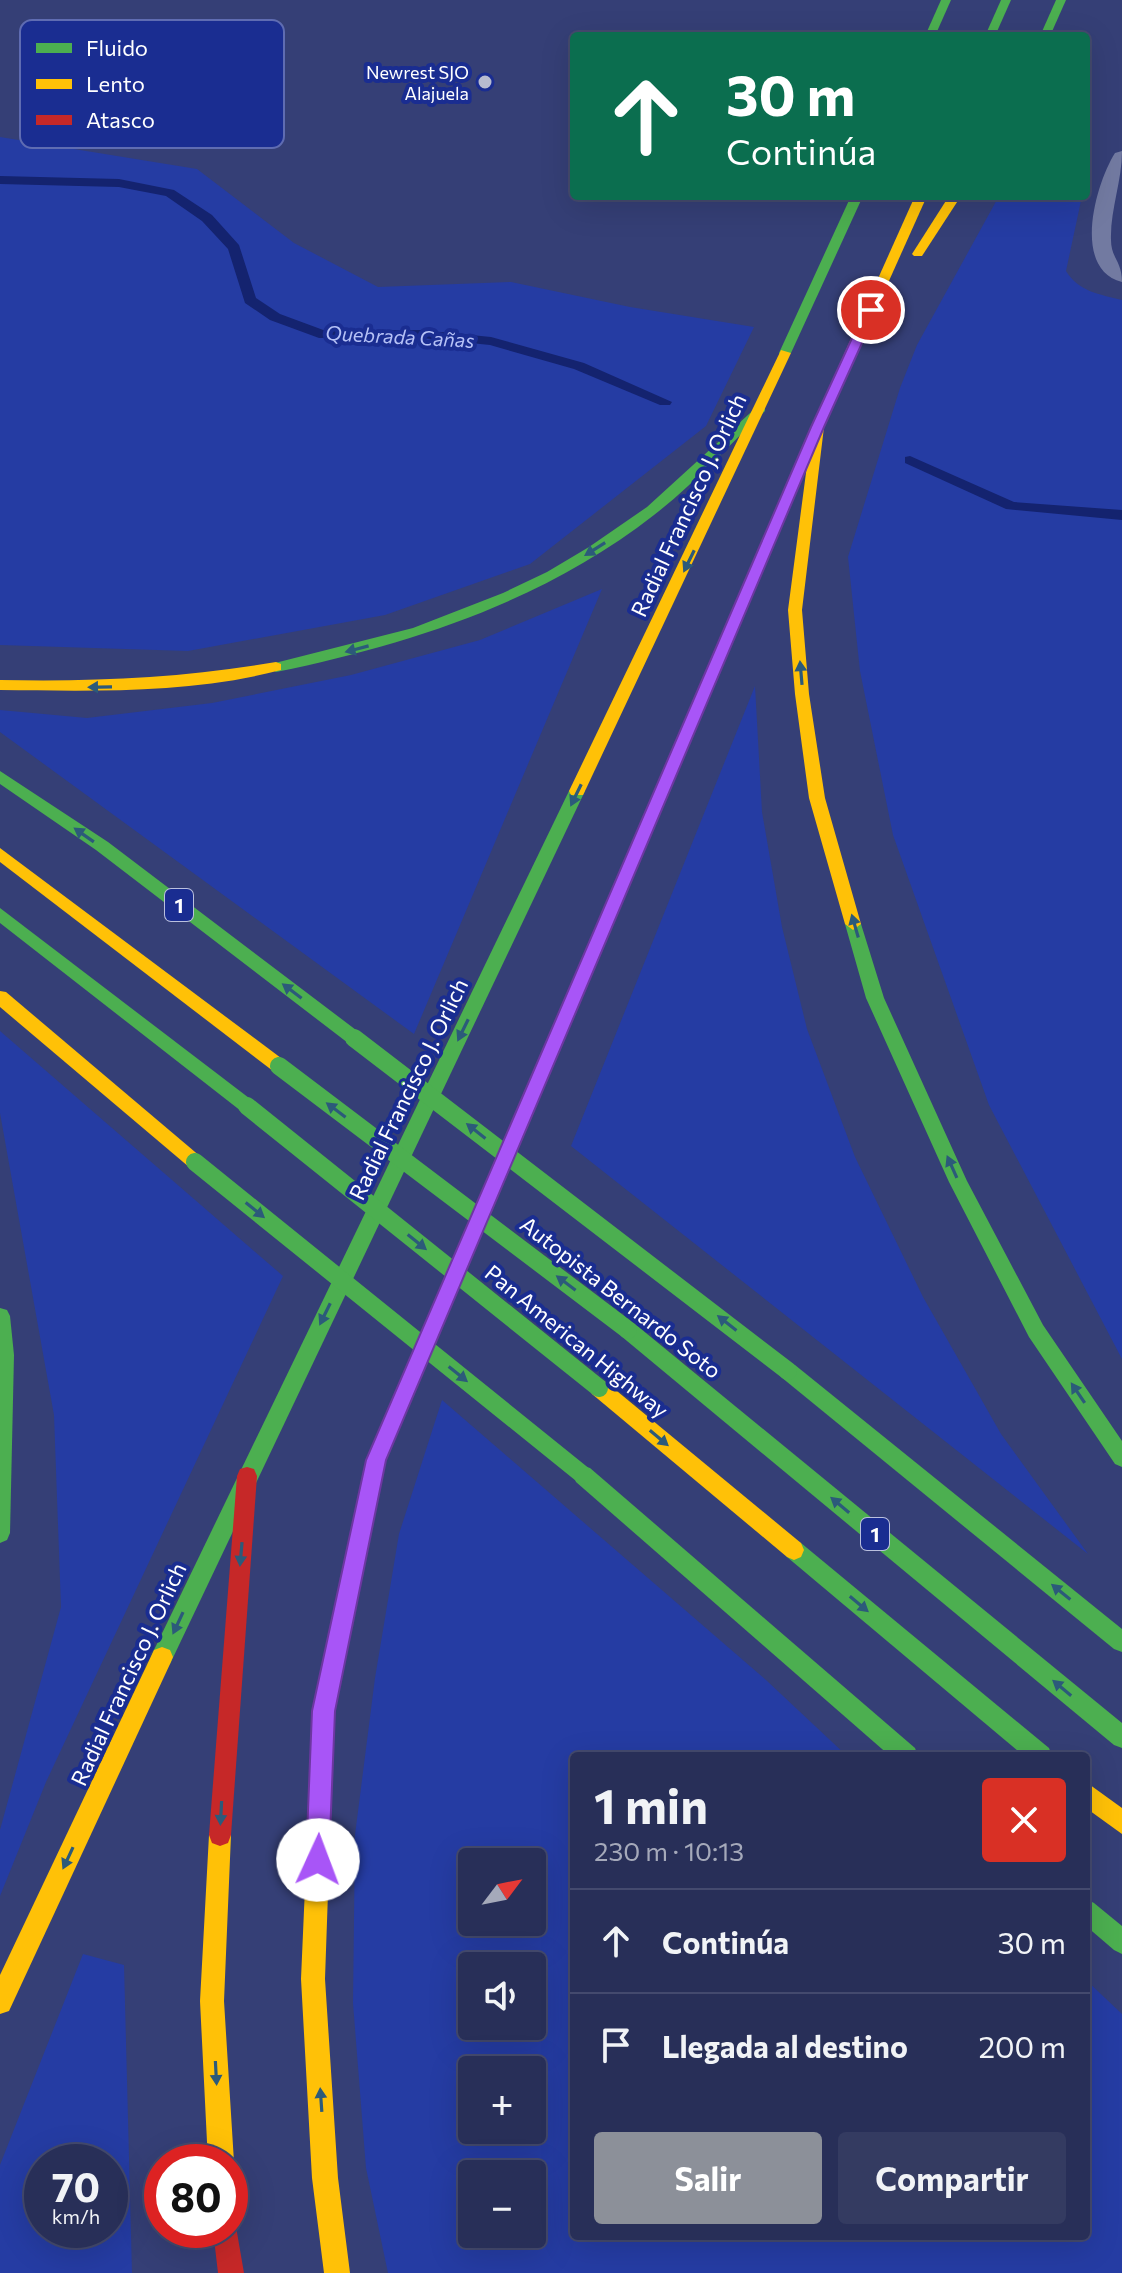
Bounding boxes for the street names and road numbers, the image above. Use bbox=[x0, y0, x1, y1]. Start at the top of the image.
street label: Radial Francisco J. Orlich bbox=[624, 389, 752, 621]
road number: 1 bbox=[165, 889, 193, 921]
street label: Radial Francisco J. Orlich bbox=[343, 974, 473, 1204]
street label: Autopista Bernardo Soto bbox=[515, 1210, 727, 1384]
street label: Pan American Highway bbox=[480, 1259, 674, 1423]
road number: 1 bbox=[861, 1518, 889, 1550]
street label: Radial Francisco J. Orlich bbox=[64, 1558, 192, 1790]

